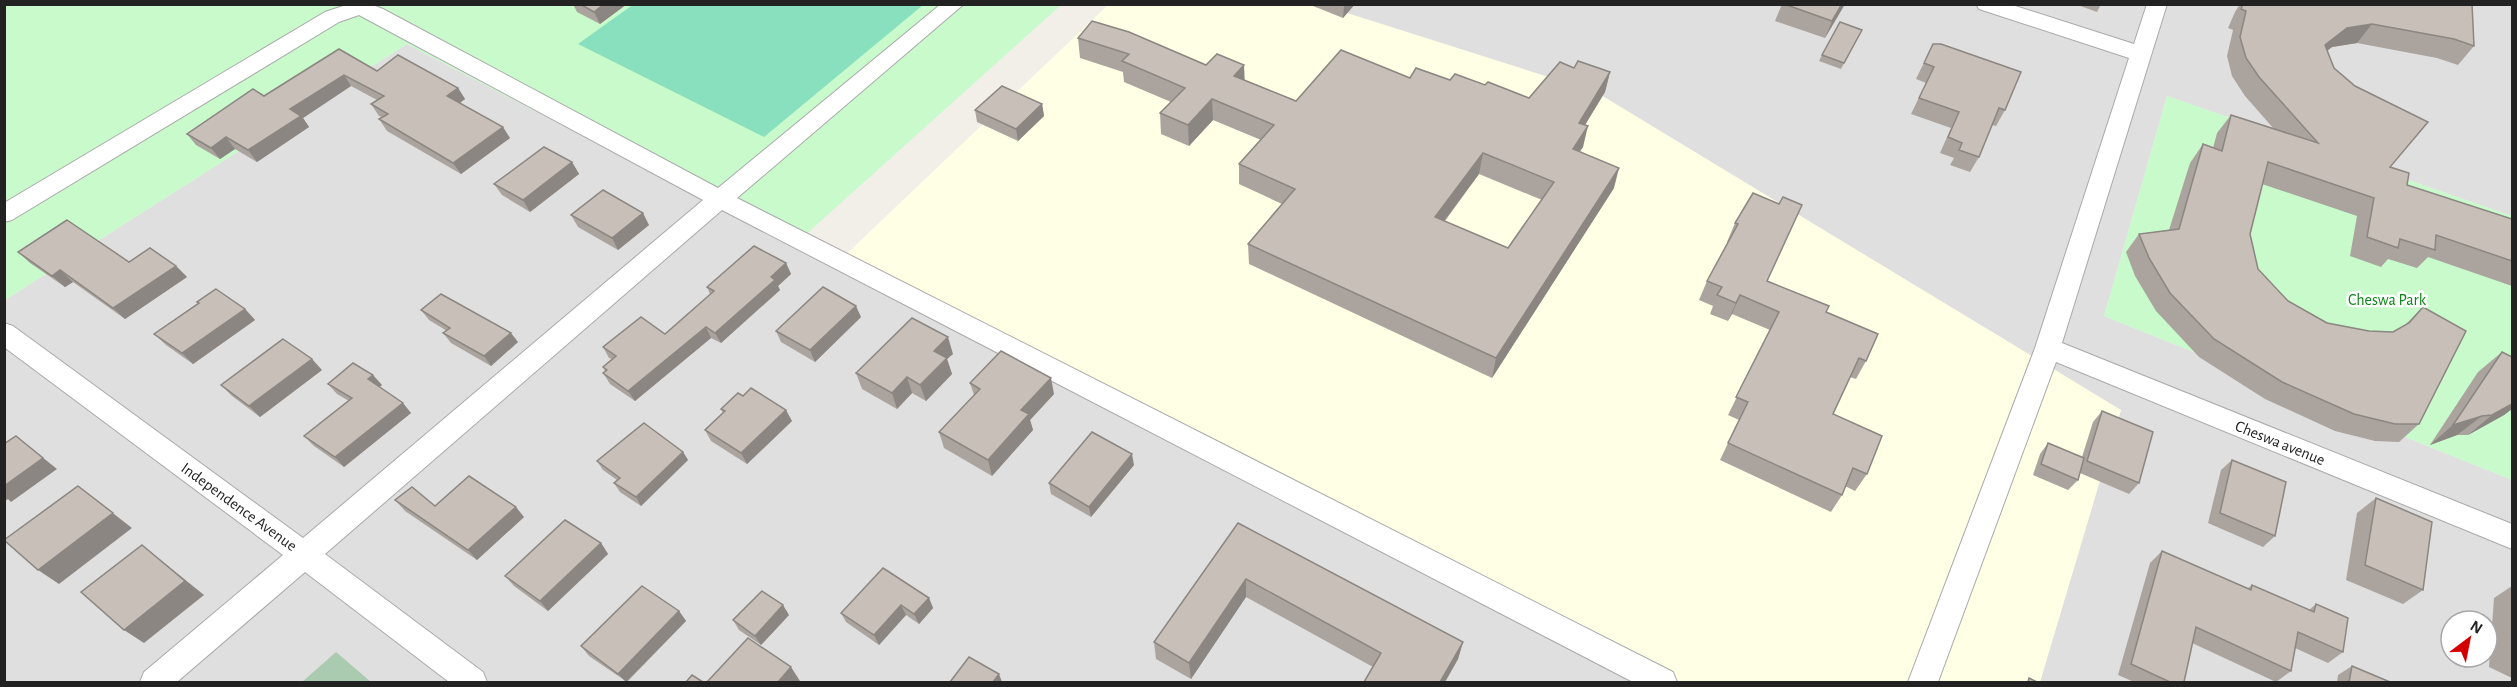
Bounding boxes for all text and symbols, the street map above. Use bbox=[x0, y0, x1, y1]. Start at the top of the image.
park label: Cheswa Park bbox=[2348, 292, 2427, 308]
street label: Cheswa avenue bbox=[2233, 418, 2327, 468]
street label: Independence Avenue bbox=[178, 460, 300, 554]
north arrow bbox=[2439, 609, 2499, 669]
text: N bbox=[2467, 617, 2485, 637]

